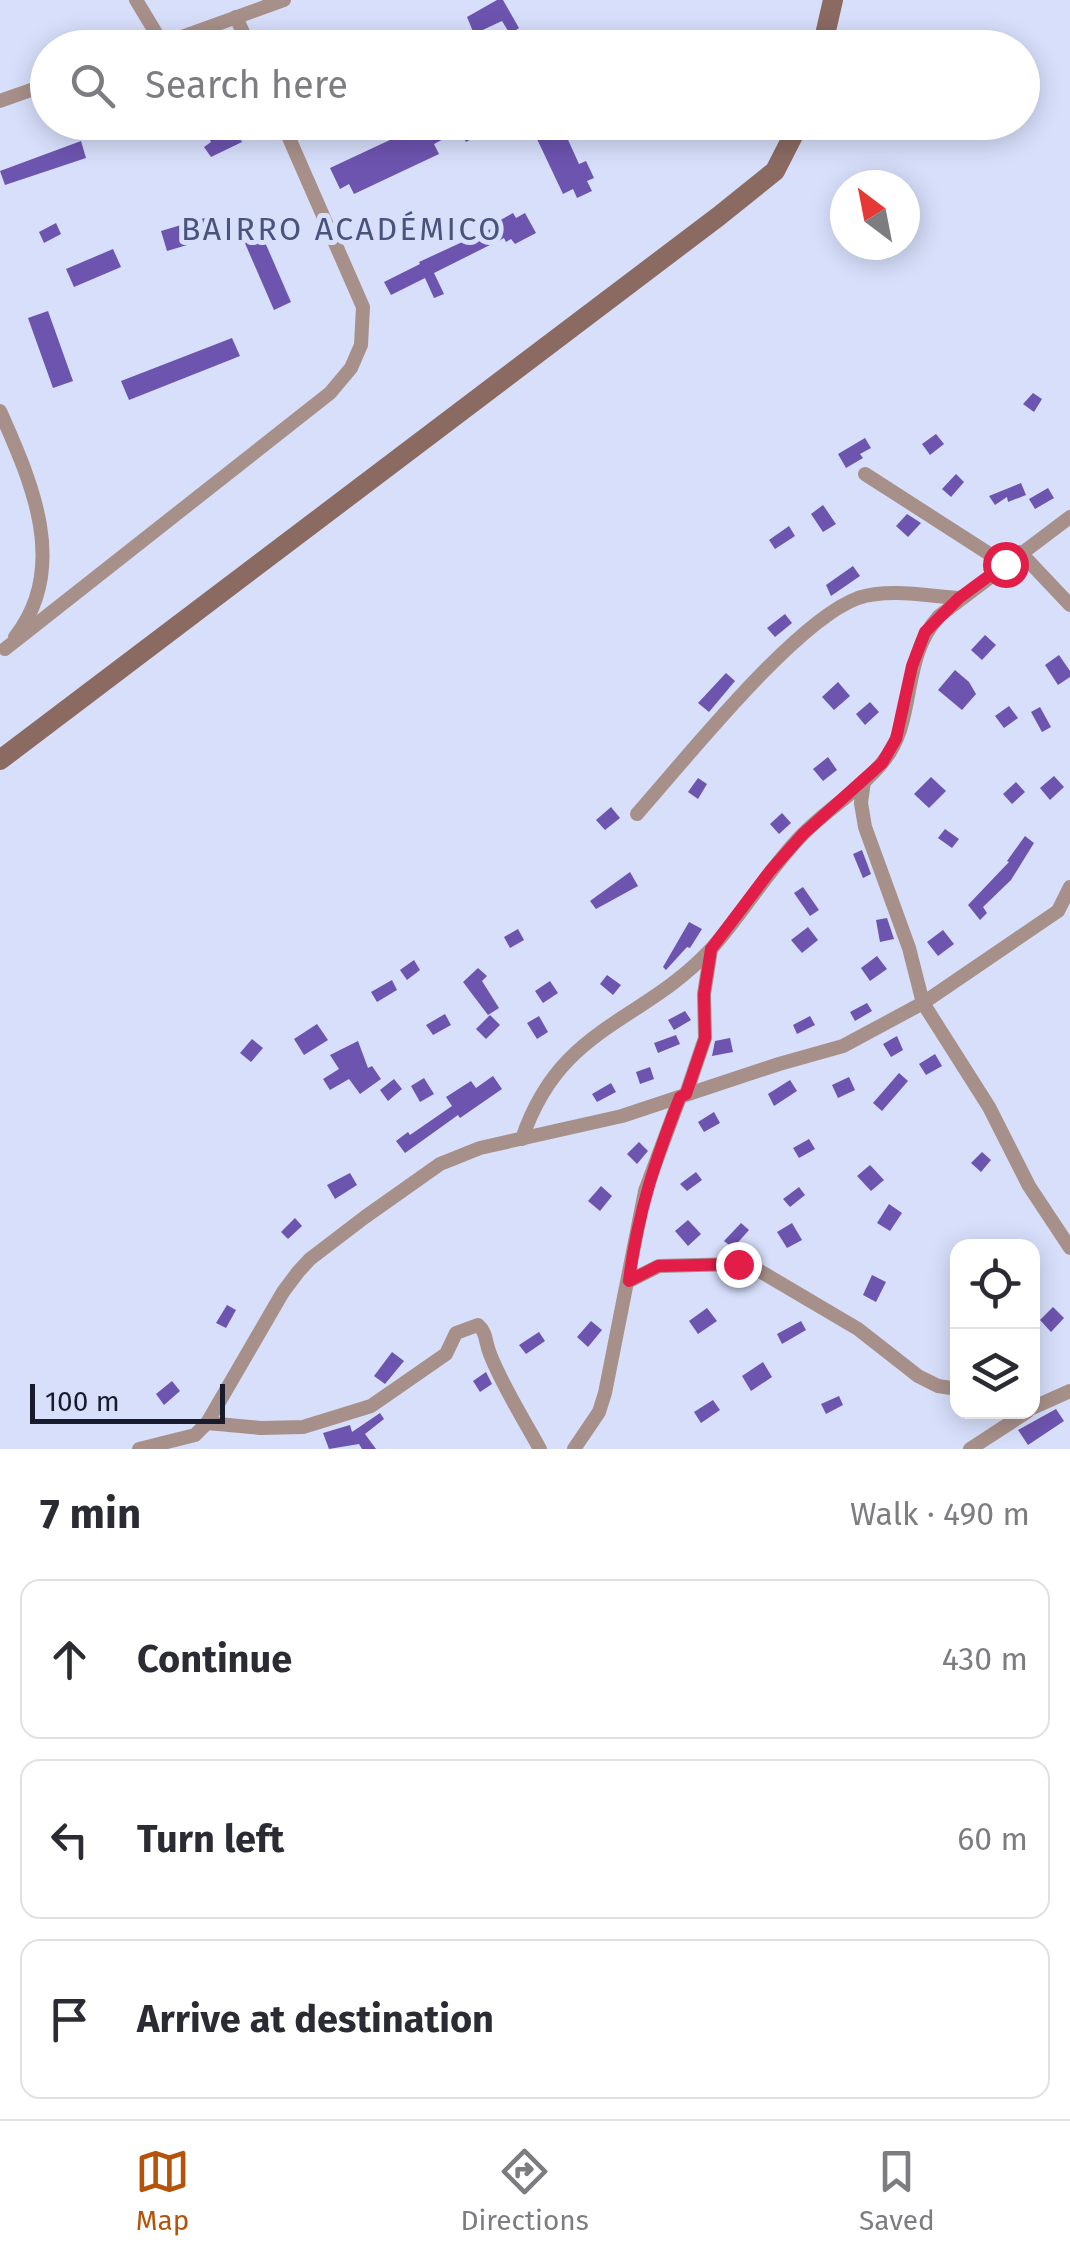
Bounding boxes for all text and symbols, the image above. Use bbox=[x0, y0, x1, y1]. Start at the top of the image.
search box bbox=[30, 30, 1040, 140]
icon: search bbox=[65, 58, 120, 113]
text: Search here bbox=[145, 62, 348, 108]
north arrow bbox=[830, 170, 920, 260]
district label: BAIRRO ACADÉMICO bbox=[181, 210, 503, 248]
route start bbox=[983, 542, 1029, 588]
map controls bbox=[950, 1239, 1040, 1419]
button: locate bbox=[950, 1239, 1040, 1329]
route end bbox=[716, 1242, 762, 1288]
button: layers bbox=[950, 1329, 1040, 1419]
scale bar bbox=[30, 1379, 225, 1424]
text: 100 m bbox=[45, 1385, 120, 1418]
text: 7 min bbox=[40, 1489, 141, 1539]
text: Walk · 490 m bbox=[850, 1495, 1030, 1533]
icon: ahead bbox=[42, 1632, 97, 1687]
text: Continue bbox=[137, 1636, 292, 1682]
text: 430 m bbox=[942, 1640, 1028, 1678]
icon: left bbox=[42, 1812, 97, 1867]
text: Turn left bbox=[137, 1816, 284, 1862]
text: 60 m bbox=[957, 1820, 1028, 1858]
icon: arrive bbox=[42, 1992, 97, 2047]
text: Arrive at destination bbox=[137, 1996, 494, 2042]
tab: Map bbox=[135, 2144, 190, 2237]
tab: Directions bbox=[460, 2144, 589, 2237]
tab: Saved bbox=[859, 2144, 935, 2237]

